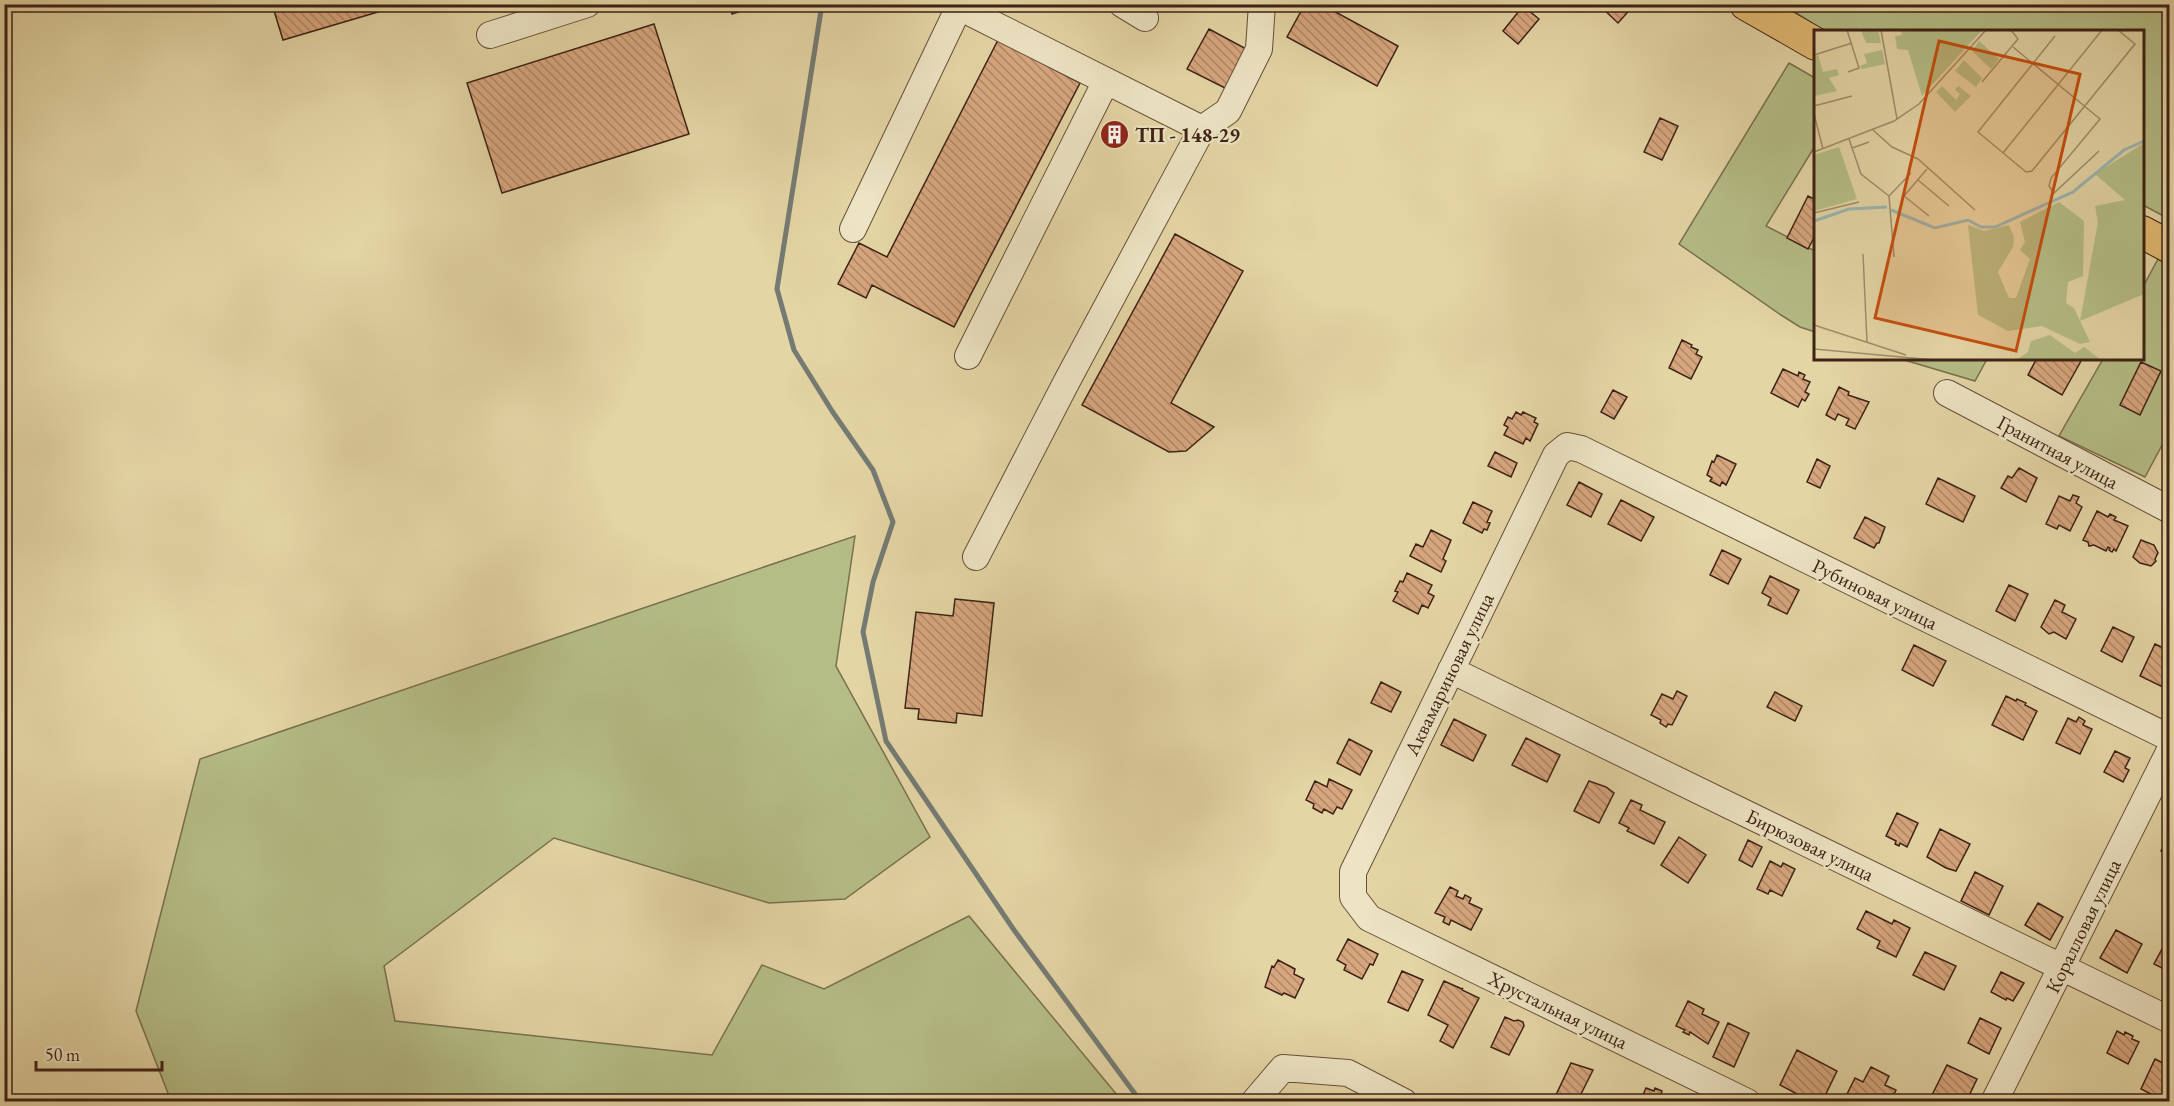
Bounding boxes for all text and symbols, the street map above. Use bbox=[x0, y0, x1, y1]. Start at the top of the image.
inset map bbox=[1814, 30, 2144, 360]
building icon: ТП - 148-29 bbox=[1098, 119, 1130, 151]
place label: ТП - 148-29 bbox=[1135, 122, 1240, 148]
street label: Гранитная улица bbox=[1993, 409, 2123, 495]
street label: Рубиновая улица bbox=[1808, 552, 1942, 636]
street label: Аквамариновая улица bbox=[1398, 588, 1500, 760]
street label: Бирюзовая улица bbox=[1742, 803, 1878, 887]
street label: Коралловая улица bbox=[2039, 855, 2127, 997]
street label: Хрустальная улица bbox=[1483, 965, 1632, 1055]
scale bar bbox=[36, 1034, 162, 1072]
text: 50 m bbox=[45, 1043, 80, 1066]

